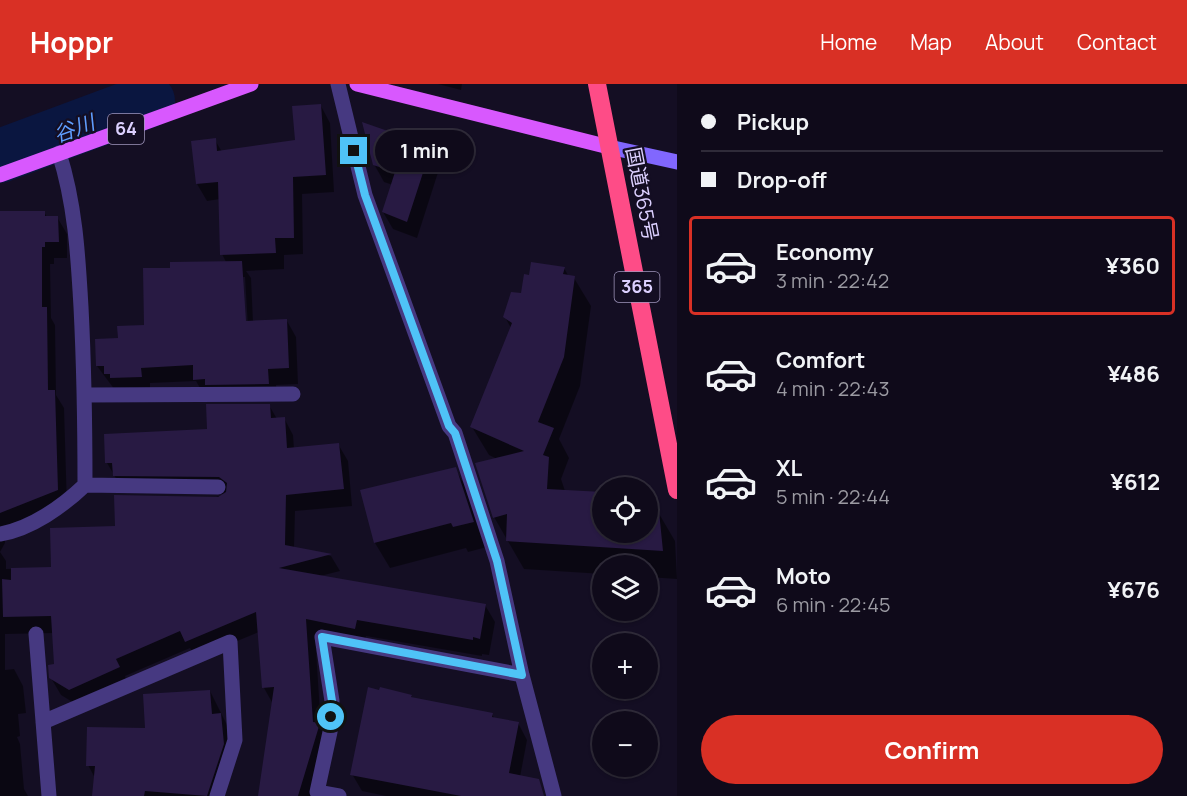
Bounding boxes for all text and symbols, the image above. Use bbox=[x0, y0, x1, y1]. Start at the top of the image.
text: Hoppr bbox=[30, 23, 113, 61]
text: Home bbox=[820, 28, 877, 56]
text: Map bbox=[910, 28, 952, 56]
text: About bbox=[985, 28, 1044, 56]
text: Contact bbox=[1077, 28, 1157, 56]
water label: 谷川 bbox=[49, 107, 100, 148]
text: Pickup bbox=[737, 107, 809, 137]
road number: 64 bbox=[108, 114, 144, 144]
callout: 1 min bbox=[375, 130, 474, 172]
route end bbox=[340, 137, 367, 164]
text: 1 min bbox=[400, 137, 449, 164]
street label: 国道365号 bbox=[620, 145, 665, 243]
text: Drop-off bbox=[737, 165, 827, 195]
text: Economy bbox=[776, 237, 874, 267]
icon: car bbox=[704, 239, 758, 293]
text: ¥360 bbox=[1106, 251, 1160, 281]
text: 3 min · 22:42 bbox=[776, 267, 889, 294]
road number: 365 bbox=[614, 272, 660, 302]
text: Comfort bbox=[776, 345, 865, 375]
icon: car bbox=[704, 347, 758, 401]
text: ¥486 bbox=[1108, 359, 1160, 389]
text: 4 min · 22:43 bbox=[776, 375, 889, 402]
text: XL bbox=[776, 453, 802, 483]
icon: car bbox=[704, 455, 758, 509]
text: ¥612 bbox=[1110, 467, 1160, 497]
map controls bbox=[592, 477, 658, 777]
button: locate bbox=[592, 477, 658, 543]
text: 5 min · 22:44 bbox=[776, 483, 890, 510]
button: layers bbox=[592, 555, 658, 621]
text: Moto bbox=[776, 561, 831, 591]
icon: car bbox=[704, 563, 758, 617]
text: ¥676 bbox=[1107, 575, 1160, 605]
text: 6 min · 22:45 bbox=[776, 591, 891, 618]
button: + bbox=[592, 633, 658, 699]
route start bbox=[317, 703, 344, 730]
button: − bbox=[592, 711, 658, 777]
button: Confirm bbox=[701, 715, 1163, 784]

